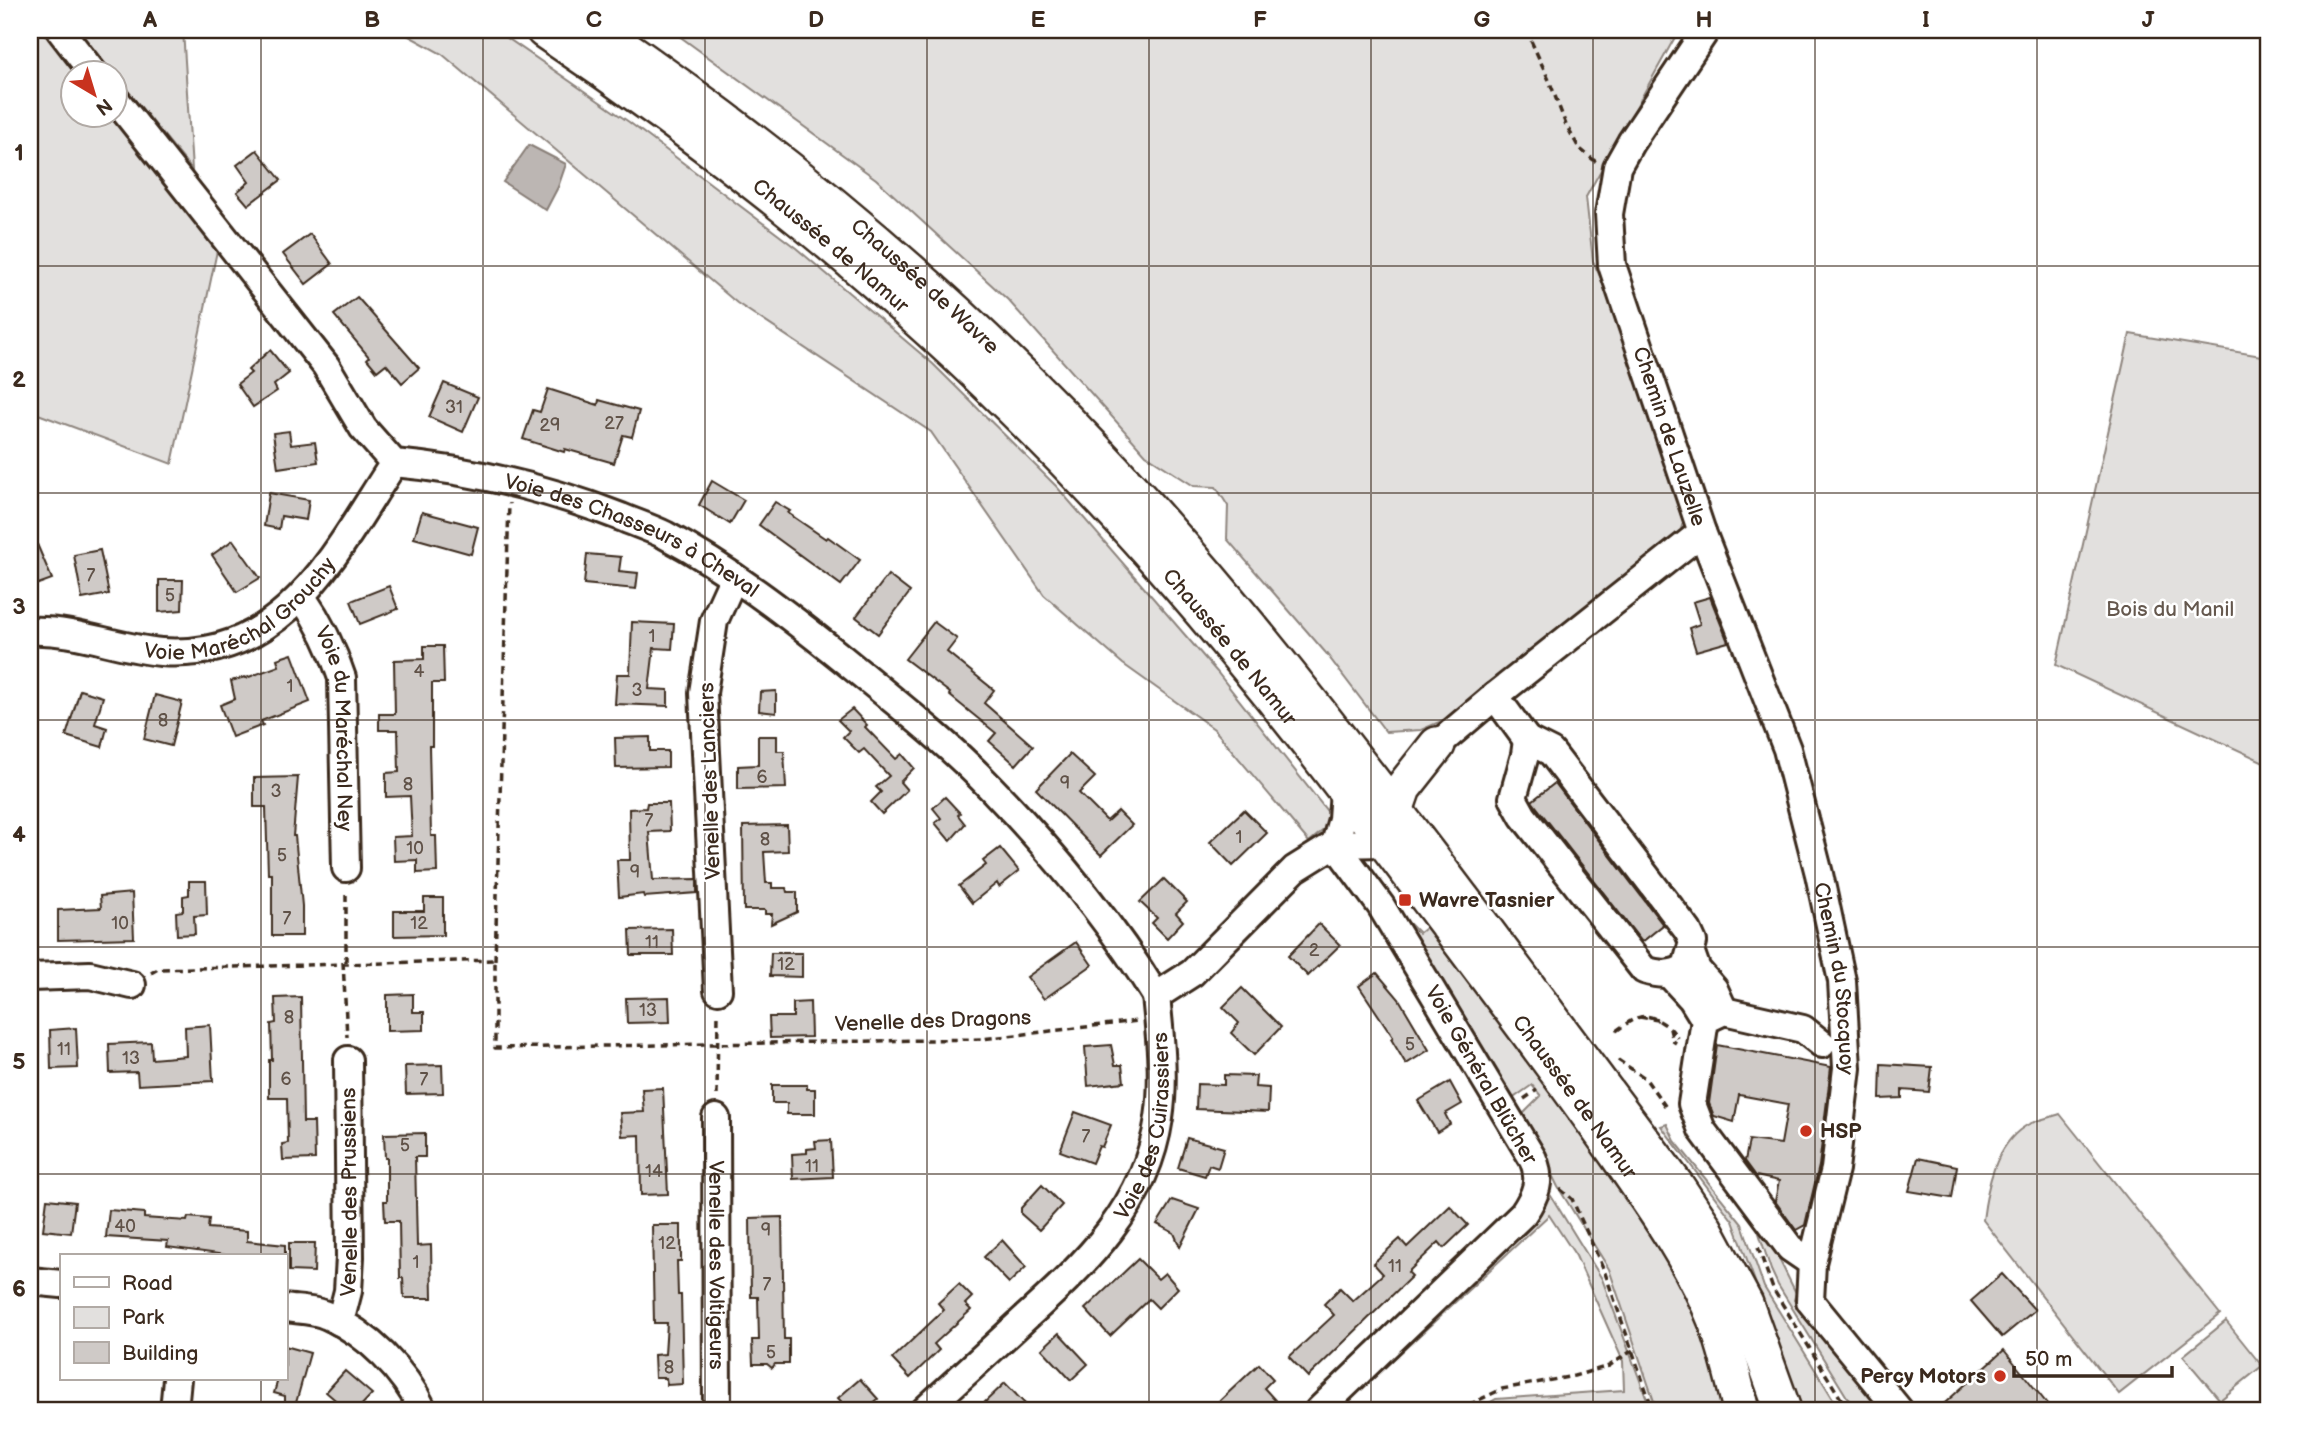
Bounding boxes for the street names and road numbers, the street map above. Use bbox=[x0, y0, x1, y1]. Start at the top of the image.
street label: Chaussée de Namur bbox=[748, 173, 914, 318]
street label: Chaussée de Wavre bbox=[846, 213, 1004, 359]
street label: Chemin de Lauzelle bbox=[1628, 343, 1712, 529]
street label: Voie des Chasseurs à Cheval bbox=[502, 469, 764, 603]
street label: Voie Maréchal Grouchy bbox=[142, 552, 341, 665]
street label: Chaussée de Namur bbox=[1158, 563, 1303, 730]
street label: Voie du Maréchal Ney bbox=[310, 622, 358, 832]
street label: Venelle des Lanciers bbox=[694, 682, 726, 880]
street label: Chemin du Stocquoy bbox=[1809, 880, 1860, 1077]
street label: Voie Général Blücher bbox=[1420, 981, 1543, 1169]
street label: Venelle des Dragons bbox=[834, 1005, 1032, 1037]
street label: Chaussée de Namur bbox=[1507, 1010, 1643, 1184]
street label: Voie des Cuirassiers bbox=[1109, 1031, 1174, 1224]
street label: Venelle des Prussiens bbox=[335, 1087, 363, 1297]
street label: Venelle des Voltigeurs bbox=[704, 1160, 729, 1370]

